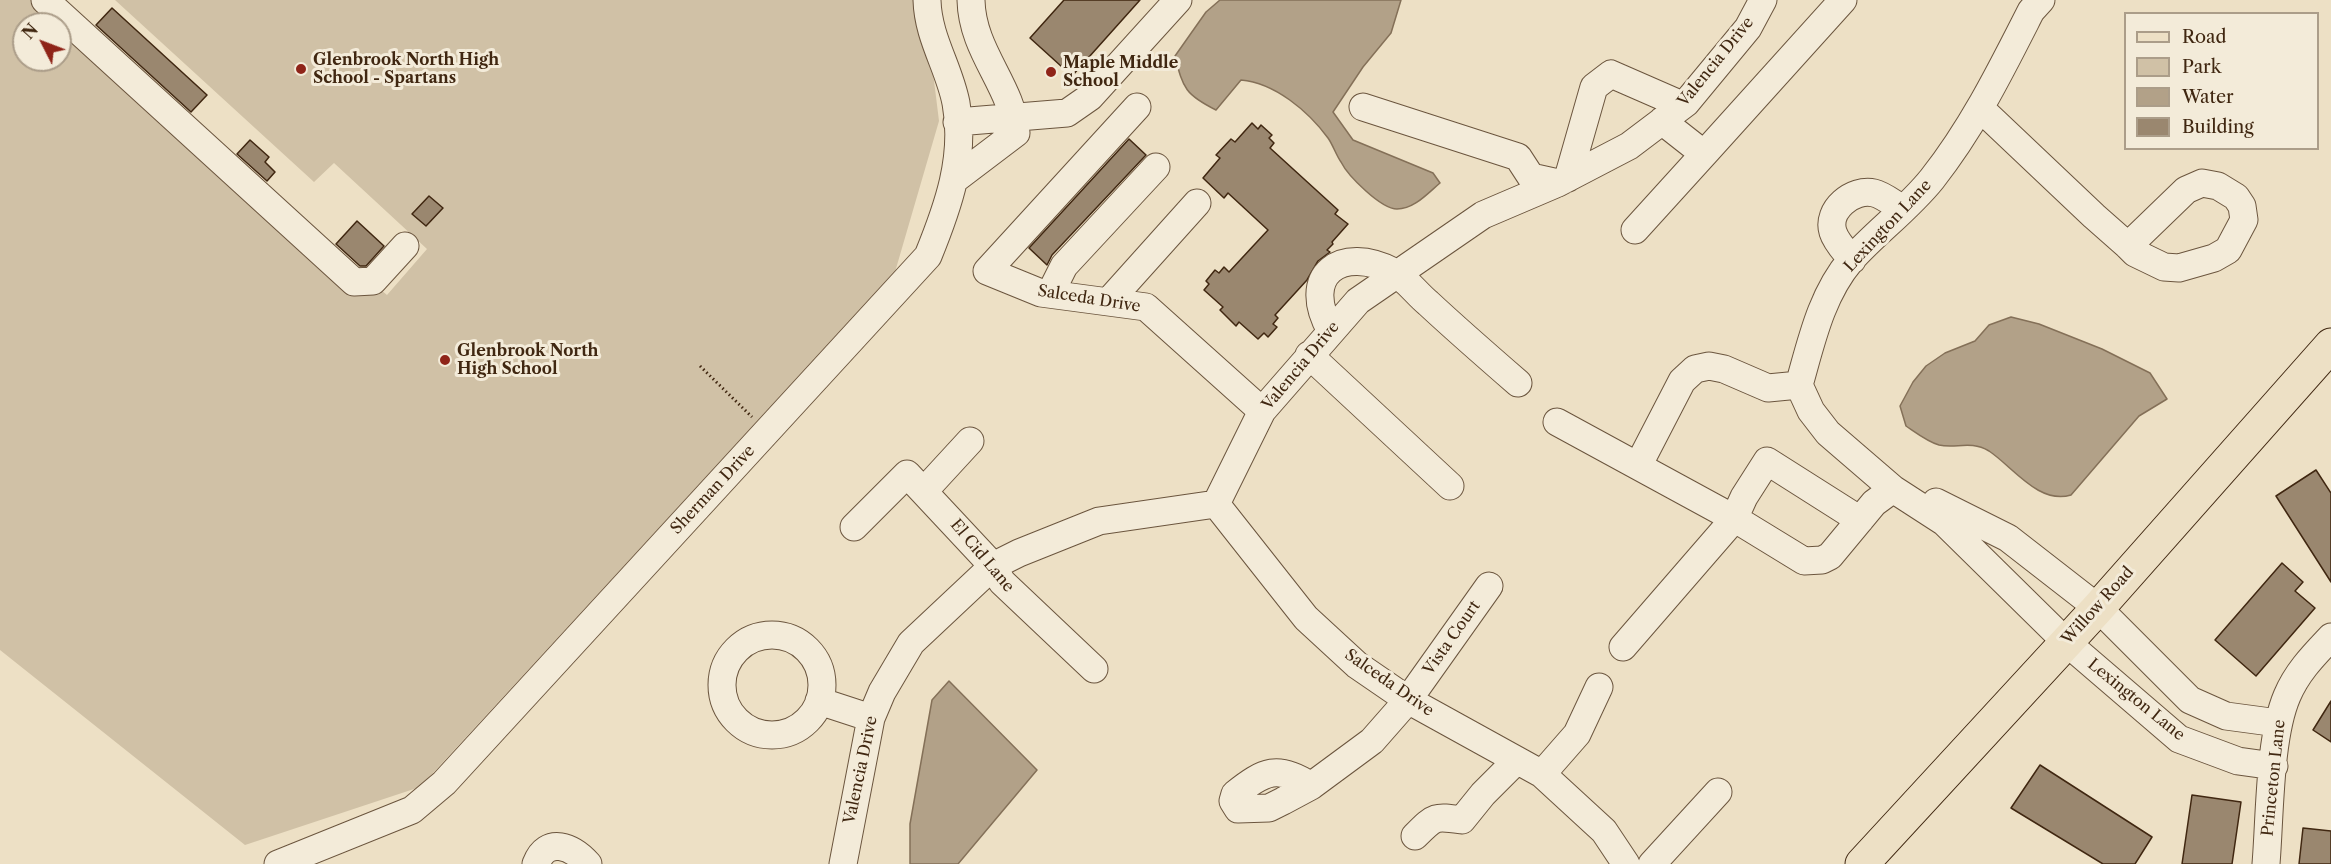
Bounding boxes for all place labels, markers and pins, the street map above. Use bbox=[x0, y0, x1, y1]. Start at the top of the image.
place label: Glenbrook North High School - Spartans bbox=[313, 50, 499, 88]
place label: Maple Middle School bbox=[1063, 53, 1178, 91]
marker: Glenbrook North High School - Spartans bbox=[294, 62, 308, 76]
marker: Maple Middle School bbox=[1044, 65, 1058, 79]
place label: Glenbrook North High School bbox=[457, 341, 599, 379]
marker: Glenbrook North High School bbox=[438, 353, 452, 367]

